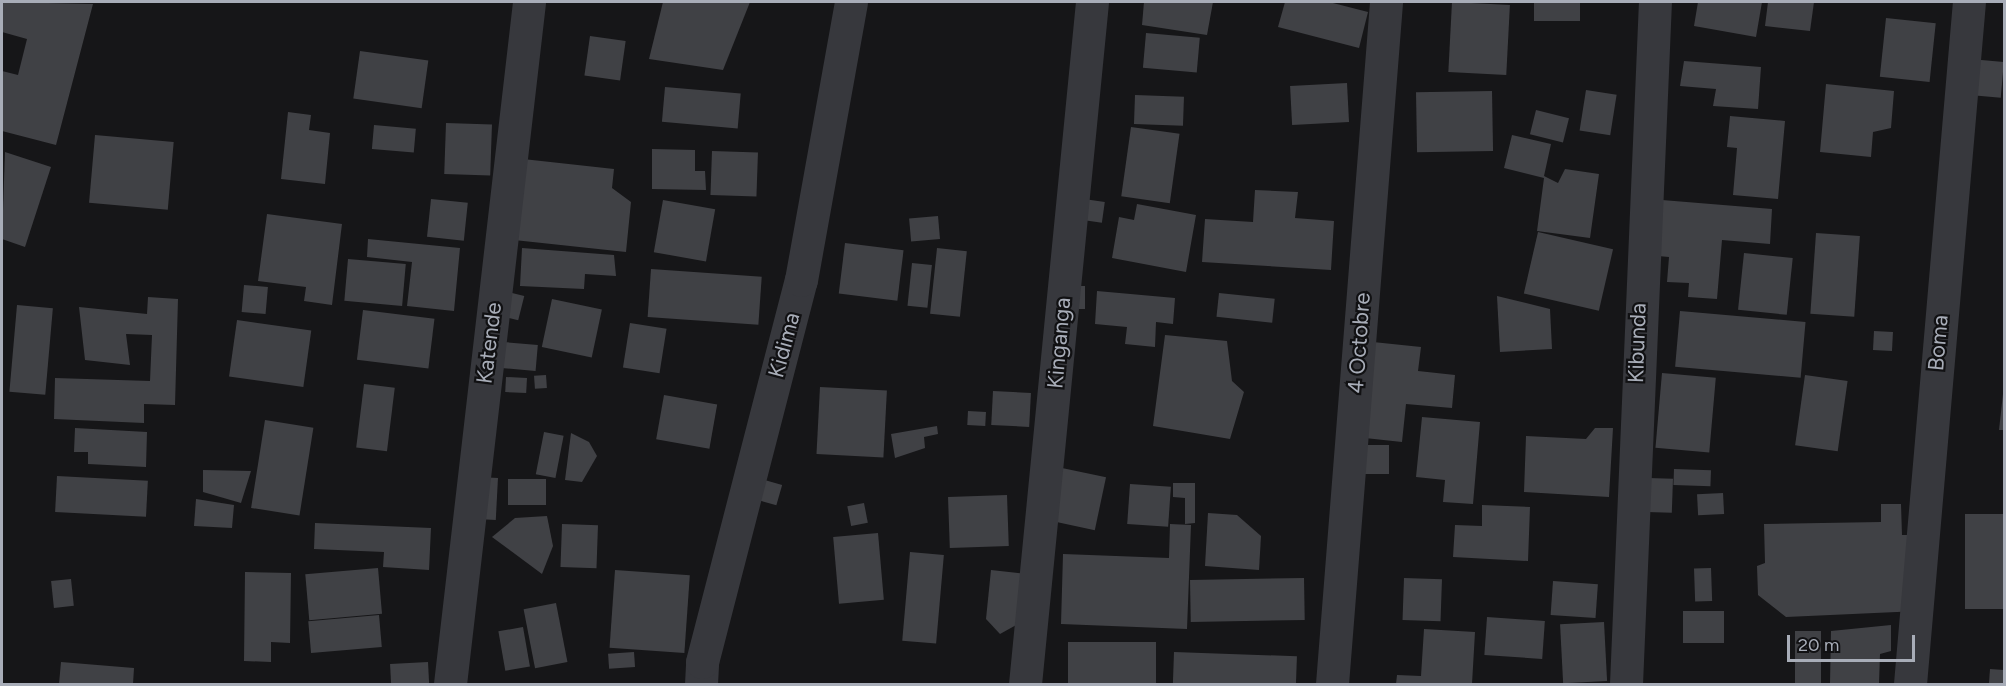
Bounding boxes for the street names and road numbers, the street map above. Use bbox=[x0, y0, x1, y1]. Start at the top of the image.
street label: 4 Octobre bbox=[1342, 291, 1376, 395]
street label: Kinganga bbox=[1042, 296, 1076, 390]
street label: Katende bbox=[471, 301, 507, 385]
street label: Kibunda bbox=[1622, 303, 1652, 383]
street label: Kidima bbox=[763, 309, 805, 381]
street label: Boma bbox=[1922, 314, 1954, 372]

